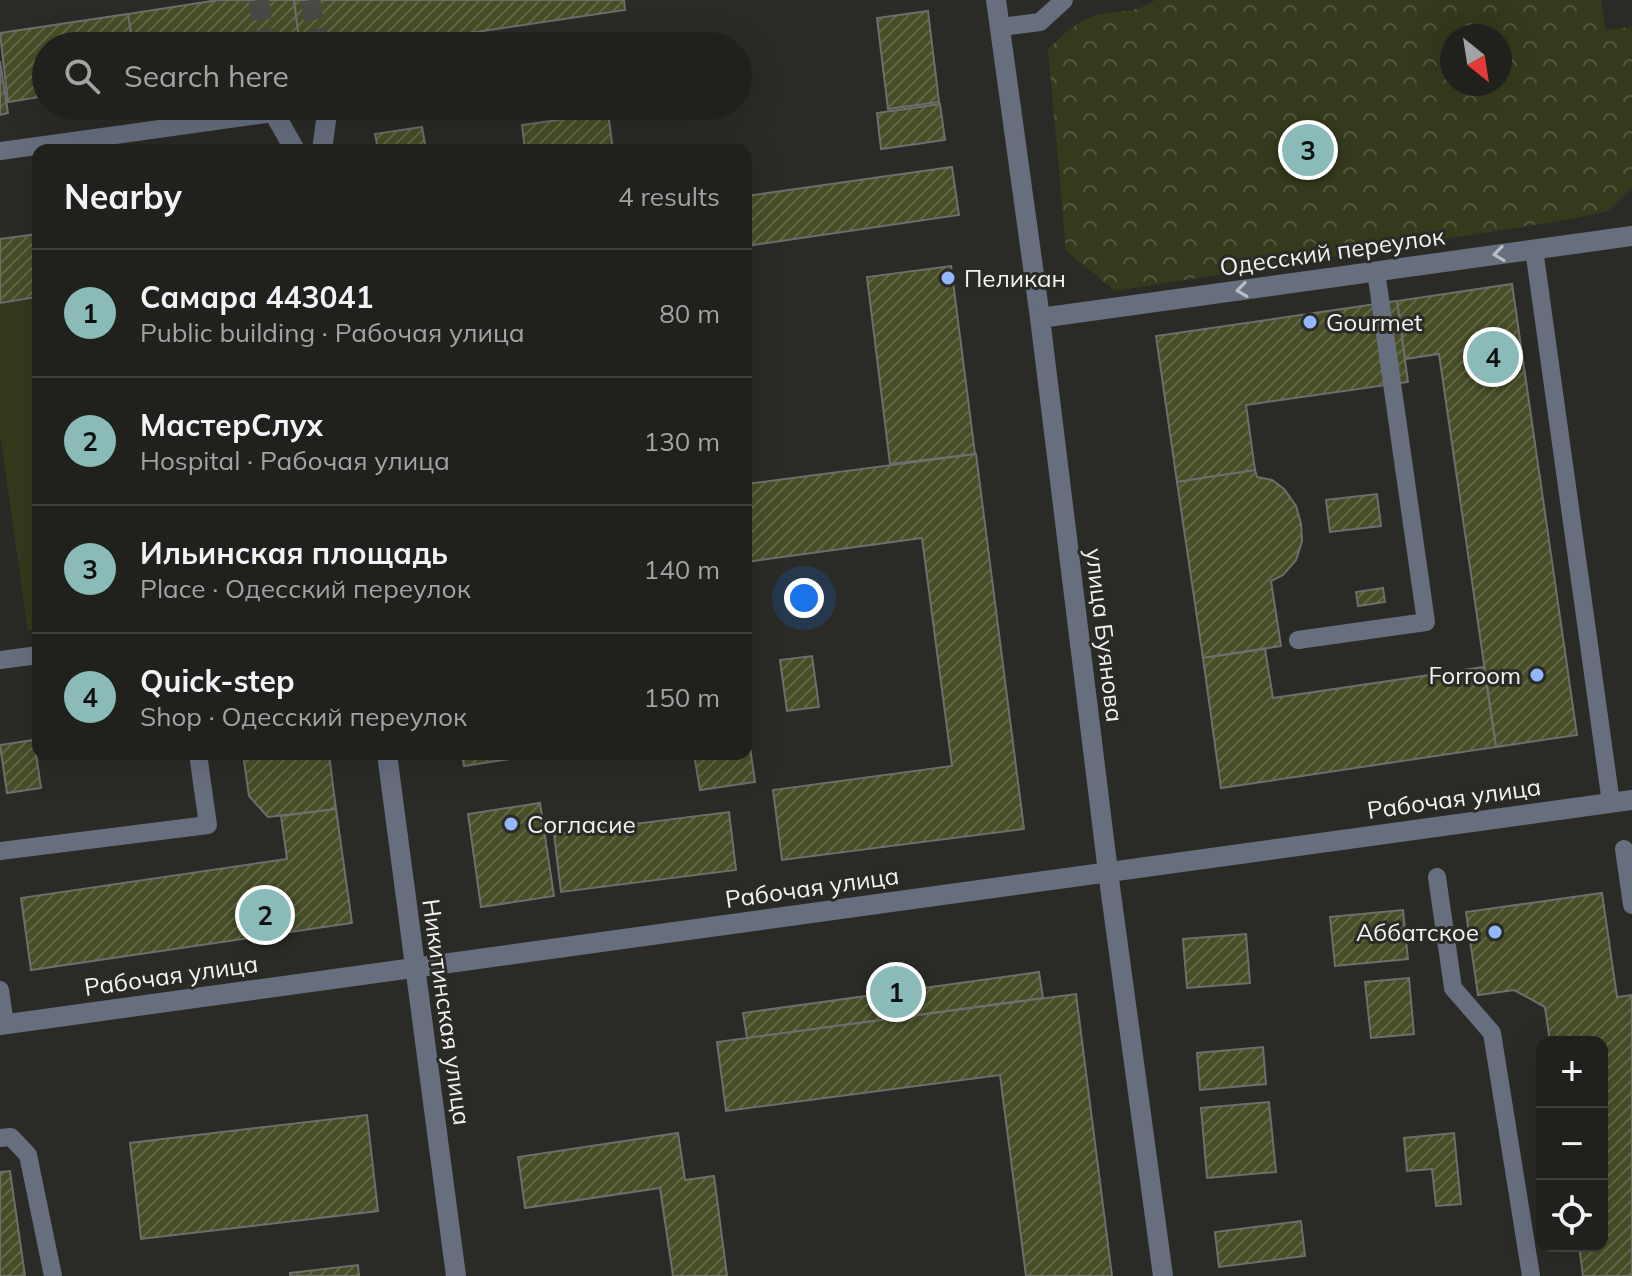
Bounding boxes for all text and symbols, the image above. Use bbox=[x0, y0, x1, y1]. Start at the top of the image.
north arrow bbox=[1440, 24, 1512, 96]
search box bbox=[32, 32, 752, 120]
icon: search bbox=[60, 54, 104, 98]
text: Search here bbox=[124, 57, 289, 95]
pin: 3 bbox=[1282, 120, 1334, 180]
text: Nearby bbox=[64, 175, 182, 218]
text: 4 results bbox=[618, 180, 720, 213]
street label: Одесский переулок bbox=[1218, 220, 1446, 282]
one-way arrow bbox=[1492, 245, 1506, 262]
place label: Пеликан bbox=[964, 263, 1066, 293]
marker: Пеликан bbox=[939, 269, 957, 287]
text: Самара 443041 bbox=[140, 278, 374, 316]
one-way arrow bbox=[1235, 281, 1249, 298]
text: 1 bbox=[82, 297, 98, 330]
text: 80 m bbox=[659, 297, 720, 330]
place label: Gourmet bbox=[1326, 307, 1422, 337]
marker: Gourmet bbox=[1301, 313, 1319, 331]
text: Public building · Рабочая улица bbox=[140, 316, 525, 349]
pin: 4 bbox=[1467, 327, 1519, 387]
text: МастерСлух bbox=[140, 406, 323, 444]
text: 2 bbox=[82, 425, 98, 458]
text: 130 m bbox=[644, 425, 720, 458]
text: Hospital · Рабочая улица bbox=[140, 444, 450, 477]
text: Ильинская площадь bbox=[140, 534, 448, 572]
street label: улица Буянова bbox=[1079, 546, 1131, 724]
text: 3 bbox=[82, 553, 98, 586]
text: 140 m bbox=[644, 553, 720, 586]
text: Place · Одесский переулок bbox=[140, 572, 471, 605]
your location bbox=[784, 578, 824, 618]
place label: Forroom bbox=[1429, 660, 1521, 690]
text: Quick-step bbox=[140, 662, 295, 700]
marker: Forroom bbox=[1528, 666, 1546, 684]
text: 4 bbox=[82, 681, 98, 714]
text: 150 m bbox=[644, 681, 720, 714]
text: Shop · Одесский переулок bbox=[140, 700, 467, 733]
street label: Рабочая улица bbox=[1365, 771, 1543, 825]
place label: Согласие bbox=[527, 809, 636, 839]
marker: Согласие bbox=[502, 815, 520, 833]
street label: Рабочая улица bbox=[723, 860, 901, 914]
pin: 2 bbox=[239, 885, 291, 945]
street label: Никитинская улица bbox=[416, 897, 478, 1127]
place label: Аббатское bbox=[1356, 917, 1479, 947]
marker: Аббатское bbox=[1486, 923, 1504, 941]
street label: Рабочая улица bbox=[82, 948, 260, 1002]
pin: 1 bbox=[870, 962, 922, 1022]
map controls bbox=[1536, 1036, 1608, 1252]
button: + bbox=[1536, 1036, 1608, 1108]
button: − bbox=[1536, 1108, 1608, 1180]
button: locate bbox=[1536, 1180, 1608, 1252]

